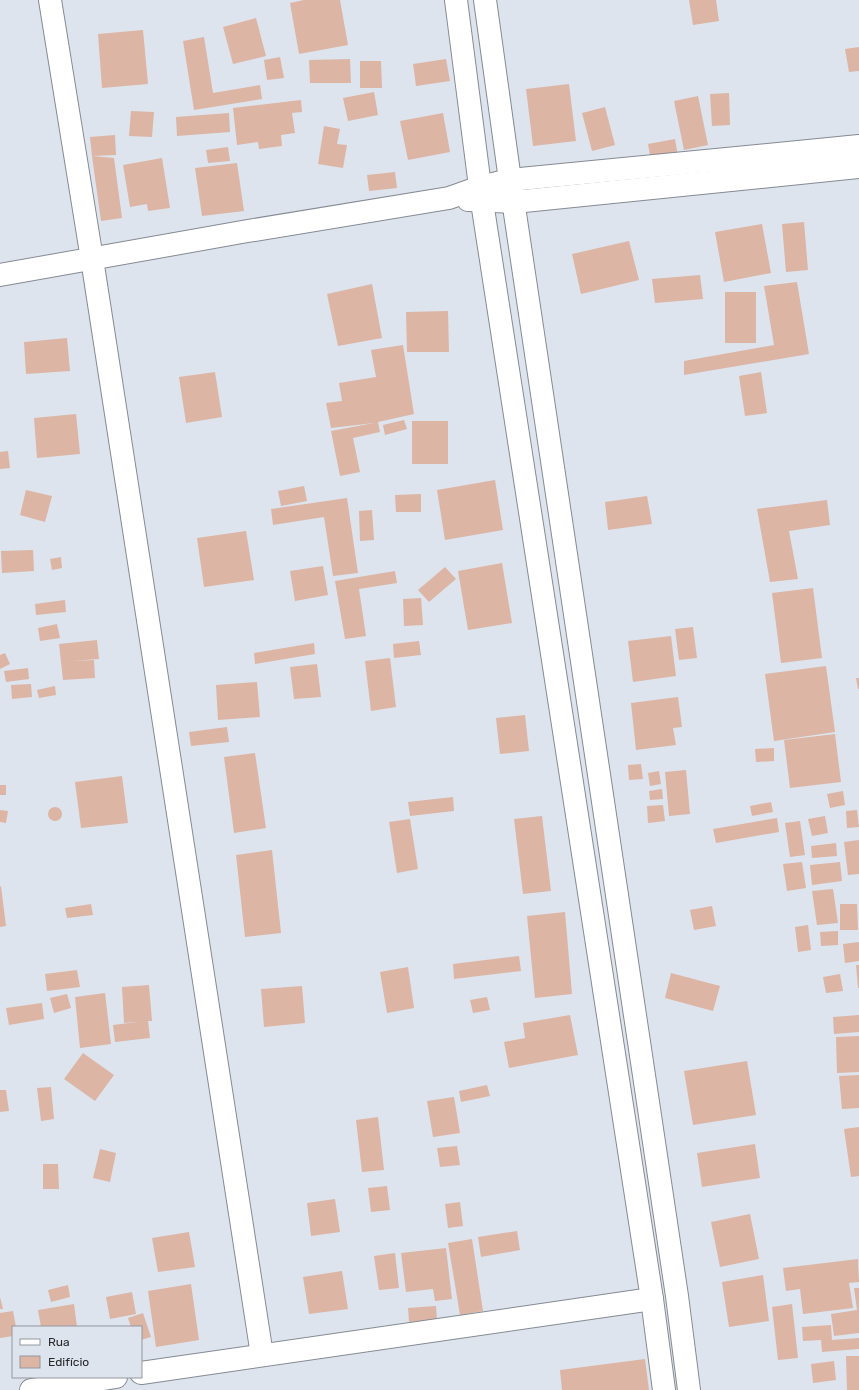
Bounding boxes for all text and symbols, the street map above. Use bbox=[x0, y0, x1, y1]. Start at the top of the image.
legend bbox=[12, 1326, 142, 1378]
text: Rua bbox=[48, 1335, 70, 1349]
text: Edifício bbox=[48, 1355, 89, 1369]

